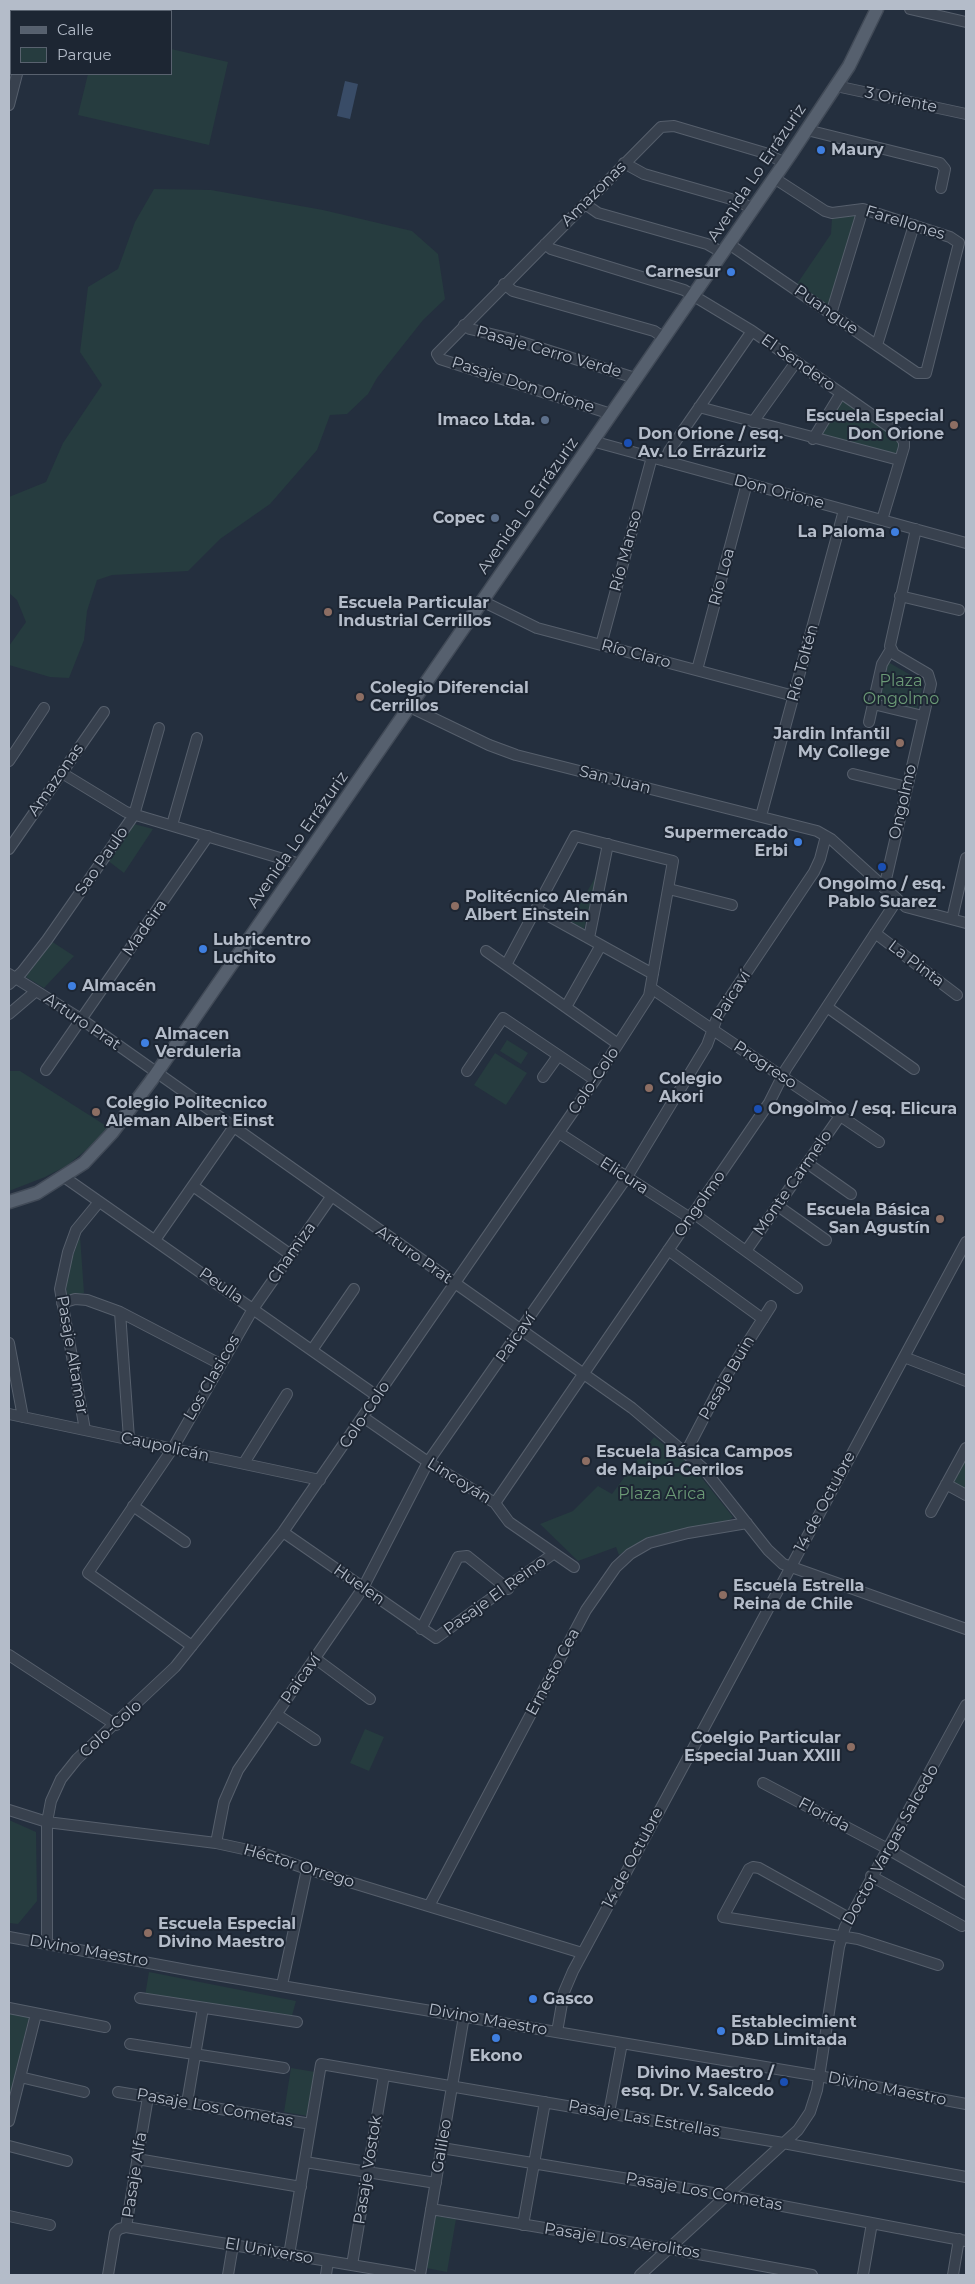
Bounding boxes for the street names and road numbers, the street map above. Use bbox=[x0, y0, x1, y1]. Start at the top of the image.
street label: 3 Oriente bbox=[863, 83, 939, 117]
street label: Avenida Lo Errázuriz bbox=[704, 100, 810, 246]
street label: Amazonas bbox=[558, 158, 630, 230]
street label: Farellones bbox=[863, 202, 947, 244]
street label: Puangue bbox=[790, 281, 862, 339]
street label: Pasaje Cerro Verde bbox=[474, 322, 624, 382]
street label: El Sendero bbox=[757, 330, 839, 396]
street label: Pasaje Don Orione bbox=[449, 353, 597, 417]
street label: Avenida Lo Errázuriz bbox=[474, 434, 582, 578]
street label: Don Orione bbox=[732, 471, 826, 513]
street label: Río Manso bbox=[606, 508, 646, 594]
street label: Río Loa bbox=[705, 546, 739, 608]
street label: Río Toltén bbox=[783, 622, 823, 704]
street label: Río Claro bbox=[599, 635, 673, 673]
street label: Amazonas bbox=[24, 740, 88, 820]
street label: San Juan bbox=[577, 762, 653, 798]
street label: Ongolmo bbox=[885, 763, 921, 841]
street label: Avenida Lo Errázuriz bbox=[244, 768, 352, 912]
street label: Sao Paulo bbox=[71, 823, 133, 899]
street label: Madeira bbox=[119, 896, 171, 960]
street label: La Pinta bbox=[884, 937, 948, 991]
street label: Paicaví bbox=[709, 967, 755, 1025]
street label: Arturo Prat bbox=[40, 989, 124, 1055]
street label: Progreso bbox=[730, 1037, 800, 1093]
street label: Colo-Colo bbox=[564, 1044, 624, 1118]
street label: Monte Carmelo bbox=[750, 1127, 836, 1239]
street label: Elicura bbox=[596, 1153, 652, 1199]
street label: Ongolmo bbox=[670, 1167, 730, 1241]
street label: Chamiza bbox=[264, 1219, 320, 1287]
street label: Arturo Prat bbox=[372, 1222, 456, 1288]
street label: Peulla bbox=[195, 1264, 247, 1308]
street label: Pasaje Altamar bbox=[52, 1294, 92, 1416]
street label: Paicaví bbox=[492, 1309, 540, 1367]
street label: Los Clasicos bbox=[180, 1332, 244, 1424]
street label: Pasaje Buin bbox=[695, 1332, 759, 1424]
street label: Colo-Colo bbox=[335, 1378, 395, 1452]
street label: Caupolicán bbox=[119, 1428, 211, 1466]
street label: 14 de Octubre bbox=[790, 1448, 860, 1556]
street label: Lincoyán bbox=[423, 1454, 495, 1508]
street label: Pasaje El Reino bbox=[440, 1552, 550, 1640]
street label: Huelen bbox=[330, 1560, 388, 1610]
street label: Ernesto Cea bbox=[522, 1625, 584, 1719]
street label: Paicaví bbox=[277, 1650, 325, 1708]
street label: Colo-Colo bbox=[76, 1696, 146, 1762]
street label: Doctor Vargas Salcedo bbox=[839, 1761, 943, 1929]
street label: Florida bbox=[795, 1794, 853, 1836]
street label: 14 de Octubre bbox=[598, 1804, 668, 1912]
street label: Héctor Orrego bbox=[241, 1840, 357, 1892]
street label: Divino Maestro bbox=[28, 1931, 150, 1971]
street label: Divino Maestro bbox=[427, 2000, 549, 2040]
street label: Divino Maestro bbox=[826, 2068, 948, 2110]
street label: Pasaje Los Cometas bbox=[135, 2085, 295, 2131]
street label: Pasaje Las Estrellas bbox=[567, 2096, 721, 2142]
street label: Pasaje Vostok bbox=[350, 2114, 386, 2226]
street label: Galileo bbox=[428, 2118, 456, 2174]
street label: Pasaje Alfa bbox=[119, 2131, 151, 2219]
street label: Pasaje Los Cometas bbox=[624, 2169, 784, 2215]
street label: Pasaje Los Aerolitos bbox=[543, 2219, 701, 2263]
street label: El Universo bbox=[223, 2234, 315, 2268]

